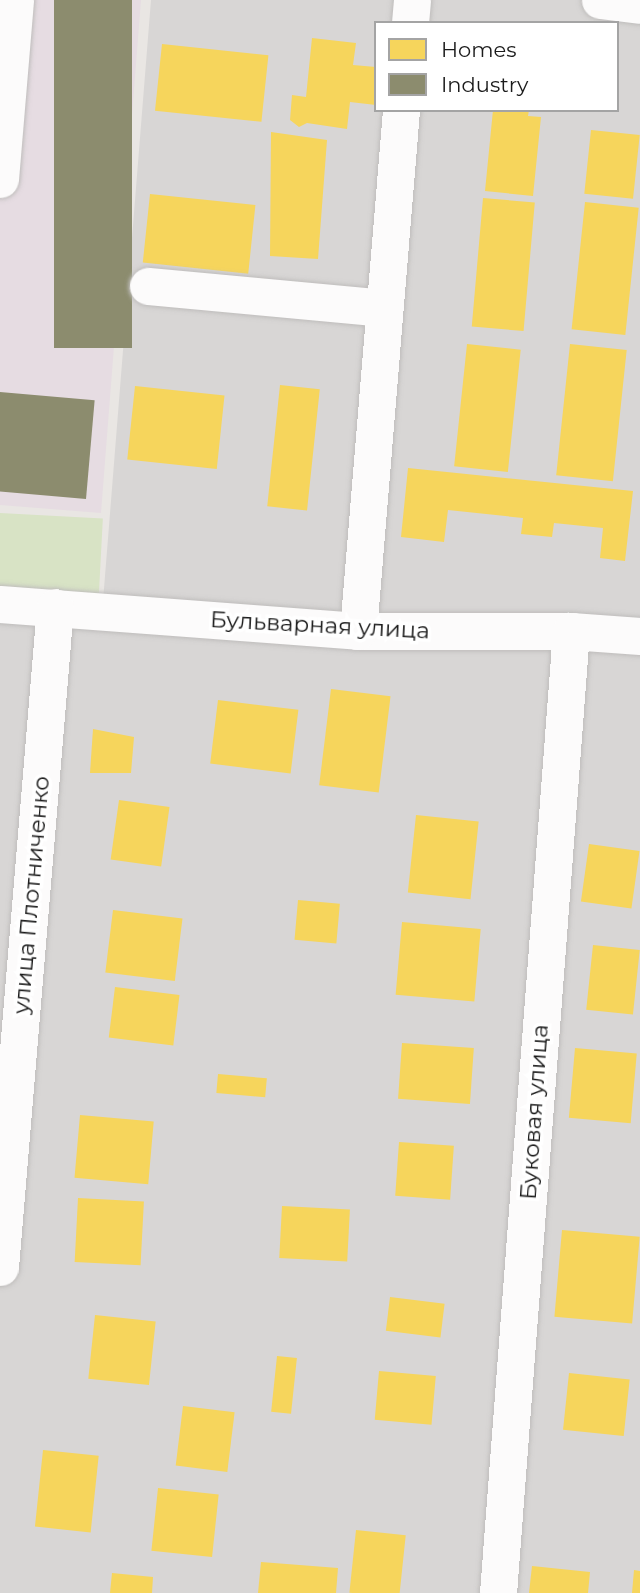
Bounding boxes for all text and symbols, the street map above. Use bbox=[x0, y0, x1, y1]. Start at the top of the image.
legend bbox=[374, 21, 619, 112]
text: Homes bbox=[441, 37, 516, 62]
text: Industry bbox=[441, 72, 528, 97]
street label: Бульварная улица bbox=[209, 605, 431, 645]
street label: улица Плотниченко bbox=[7, 775, 55, 1015]
street label: Буковая улица bbox=[514, 1023, 554, 1201]

